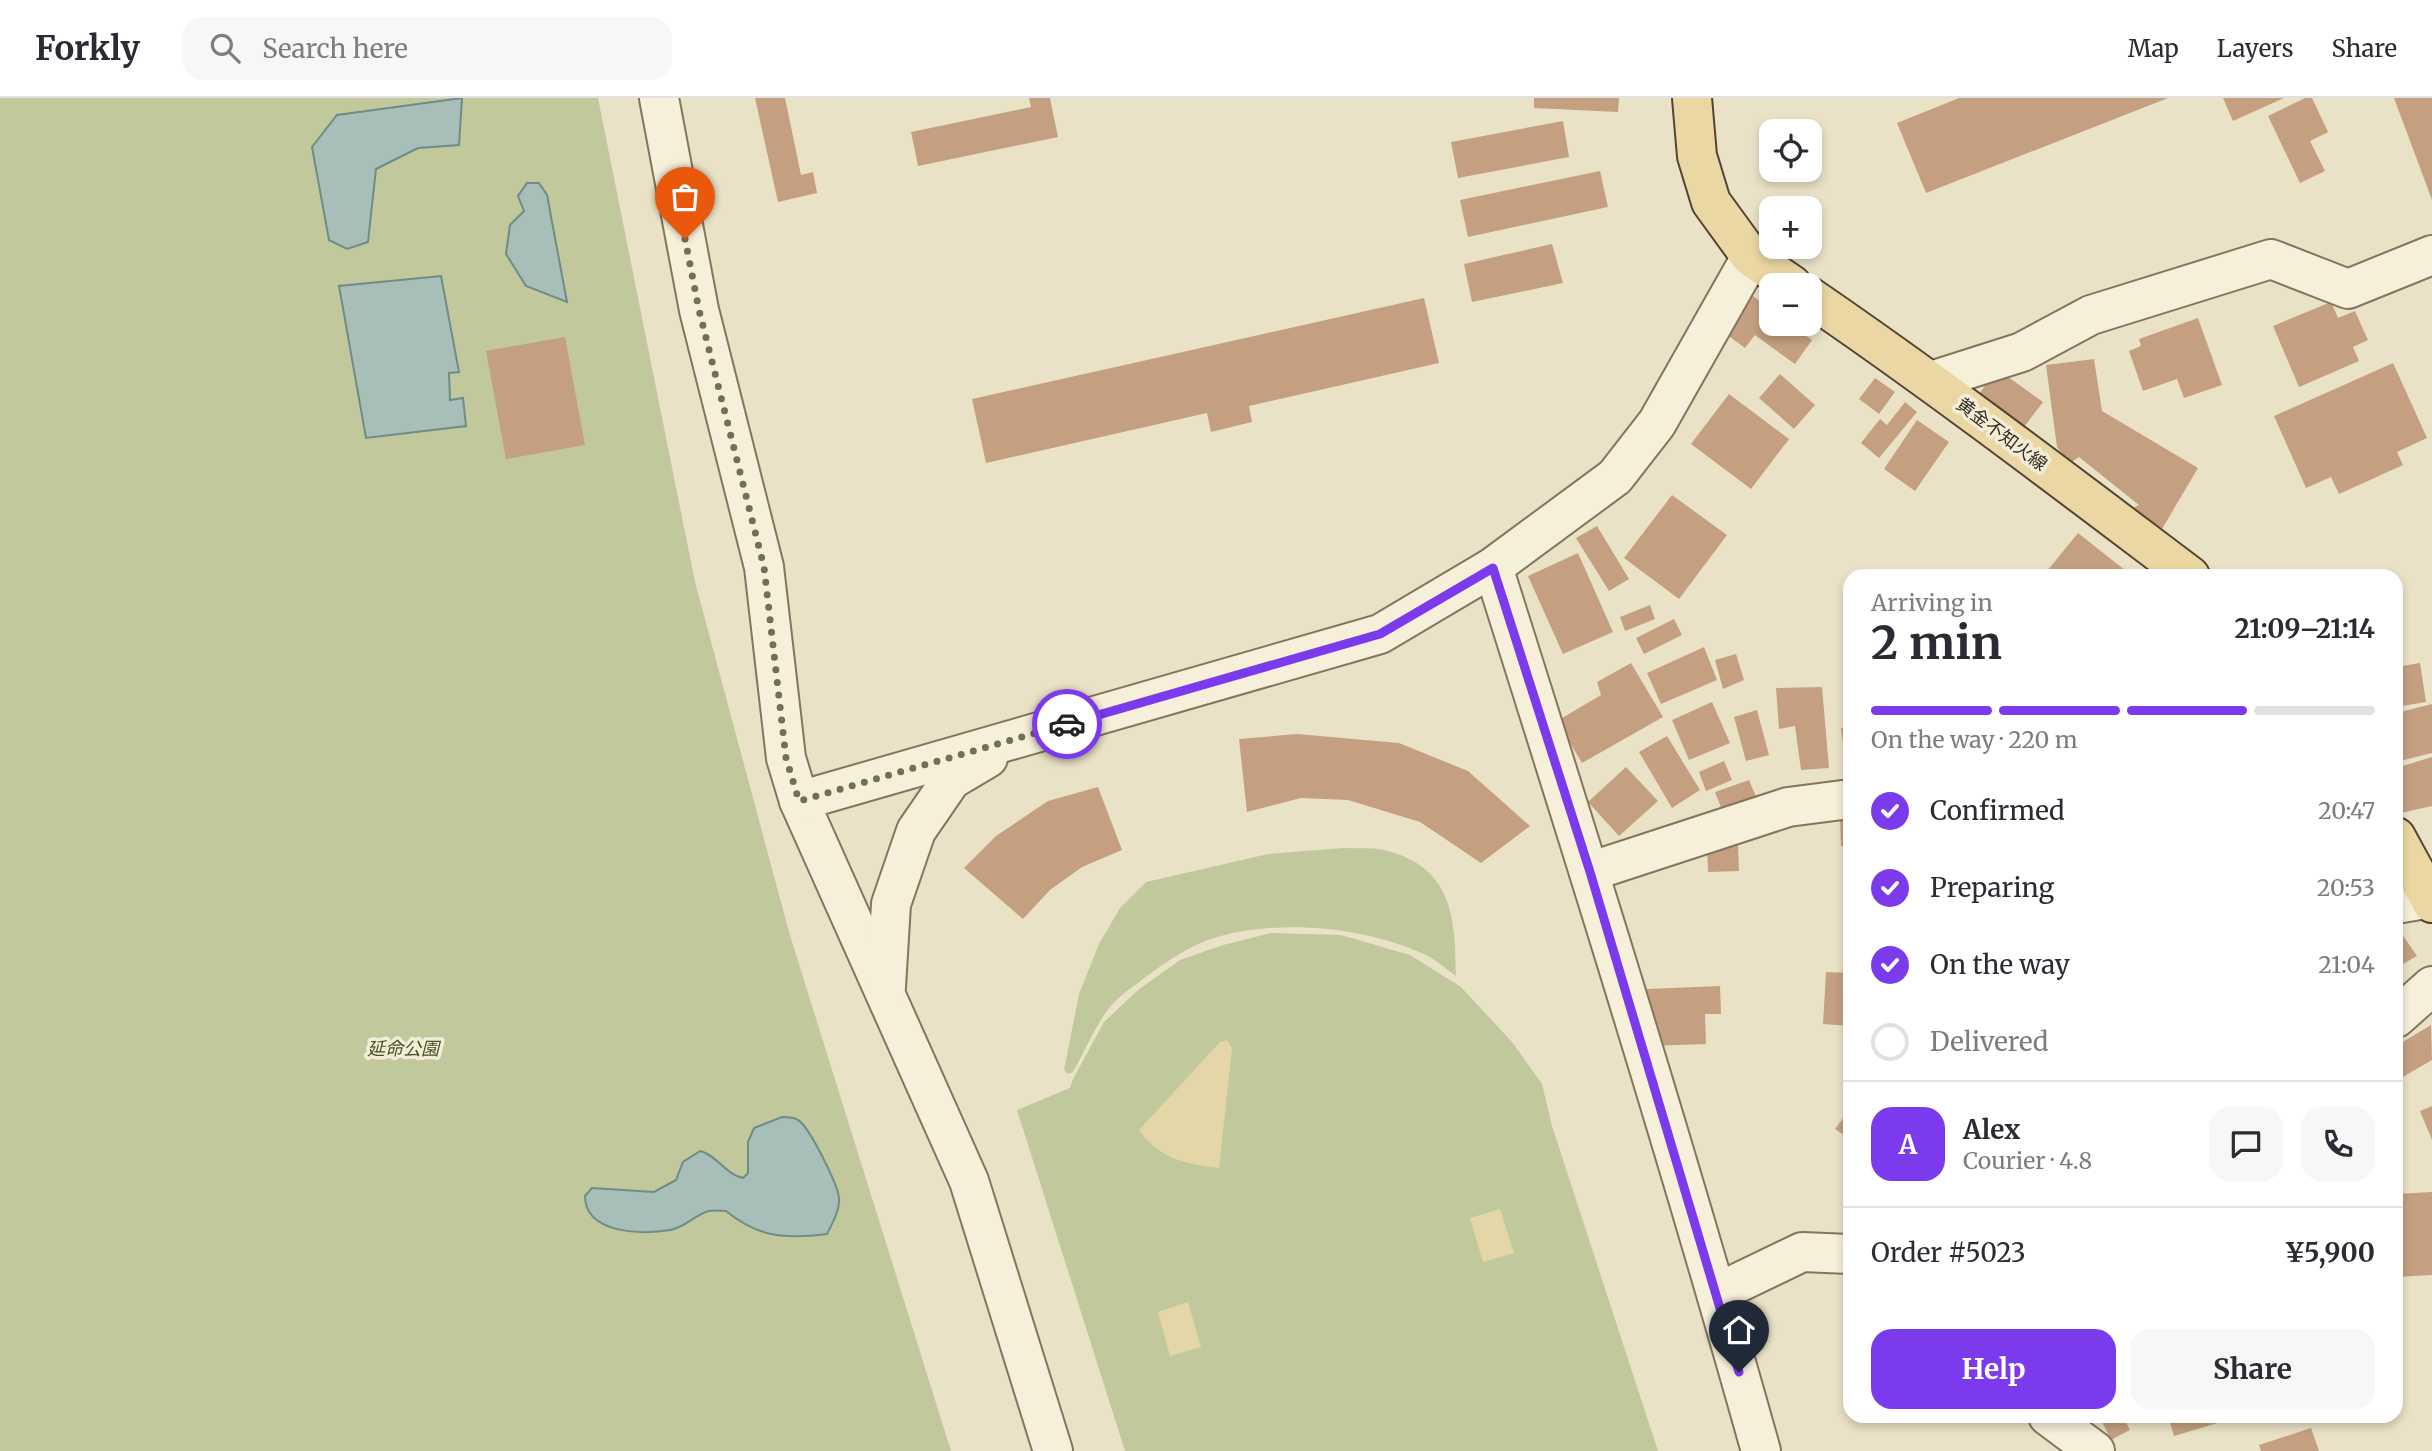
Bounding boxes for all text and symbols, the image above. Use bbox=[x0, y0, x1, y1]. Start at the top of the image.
search box bbox=[182, 17, 672, 80]
text: Forkly bbox=[35, 28, 140, 69]
icon: search bbox=[206, 29, 244, 67]
text: Search here bbox=[262, 32, 408, 65]
text: Map bbox=[2128, 33, 2179, 64]
text: Layers bbox=[2217, 33, 2293, 64]
text: Share bbox=[2331, 33, 2397, 64]
map controls bbox=[1759, 119, 1822, 336]
button: locate bbox=[1759, 119, 1822, 182]
pin bbox=[655, 167, 715, 239]
icon: bag bbox=[666, 178, 704, 216]
button: + bbox=[1759, 196, 1822, 259]
button: − bbox=[1759, 273, 1822, 336]
street label: 黄金不知火線 bbox=[1952, 392, 2052, 476]
text: Arriving in bbox=[1871, 588, 1993, 617]
text: 21:09–21:14 bbox=[2235, 612, 2375, 645]
text: 2 min bbox=[1871, 614, 2002, 672]
courier bbox=[1032, 689, 1102, 759]
icon: car bbox=[1048, 705, 1086, 743]
text: On the way · 220 m bbox=[1871, 725, 2078, 754]
icon: check bbox=[1871, 792, 1909, 830]
text: Confirmed bbox=[1930, 794, 2065, 827]
text: 20:47 bbox=[2318, 796, 2375, 825]
icon: check bbox=[1871, 869, 1909, 907]
text: Preparing bbox=[1930, 871, 2054, 904]
text: 20:53 bbox=[2317, 873, 2375, 902]
icon: check bbox=[1871, 946, 1909, 984]
text: On the way bbox=[1930, 948, 2070, 981]
text: 21:04 bbox=[2318, 950, 2375, 979]
text: Delivered bbox=[1930, 1025, 2049, 1058]
park label: 延命公園 bbox=[367, 1037, 442, 1060]
button: chat bbox=[2209, 1107, 2283, 1181]
button: phone bbox=[2301, 1107, 2375, 1181]
text: Alex bbox=[1963, 1113, 2020, 1146]
text: A bbox=[1899, 1128, 1917, 1161]
text: Courier · 4.8 bbox=[1963, 1146, 2092, 1175]
text: Order #5023 bbox=[1871, 1236, 2026, 1269]
text: ¥5,900 bbox=[2285, 1236, 2375, 1269]
pin bbox=[1709, 1300, 1769, 1372]
icon: home bbox=[1720, 1311, 1758, 1349]
button: Help bbox=[1871, 1329, 2116, 1409]
button: Share bbox=[2130, 1329, 2375, 1409]

